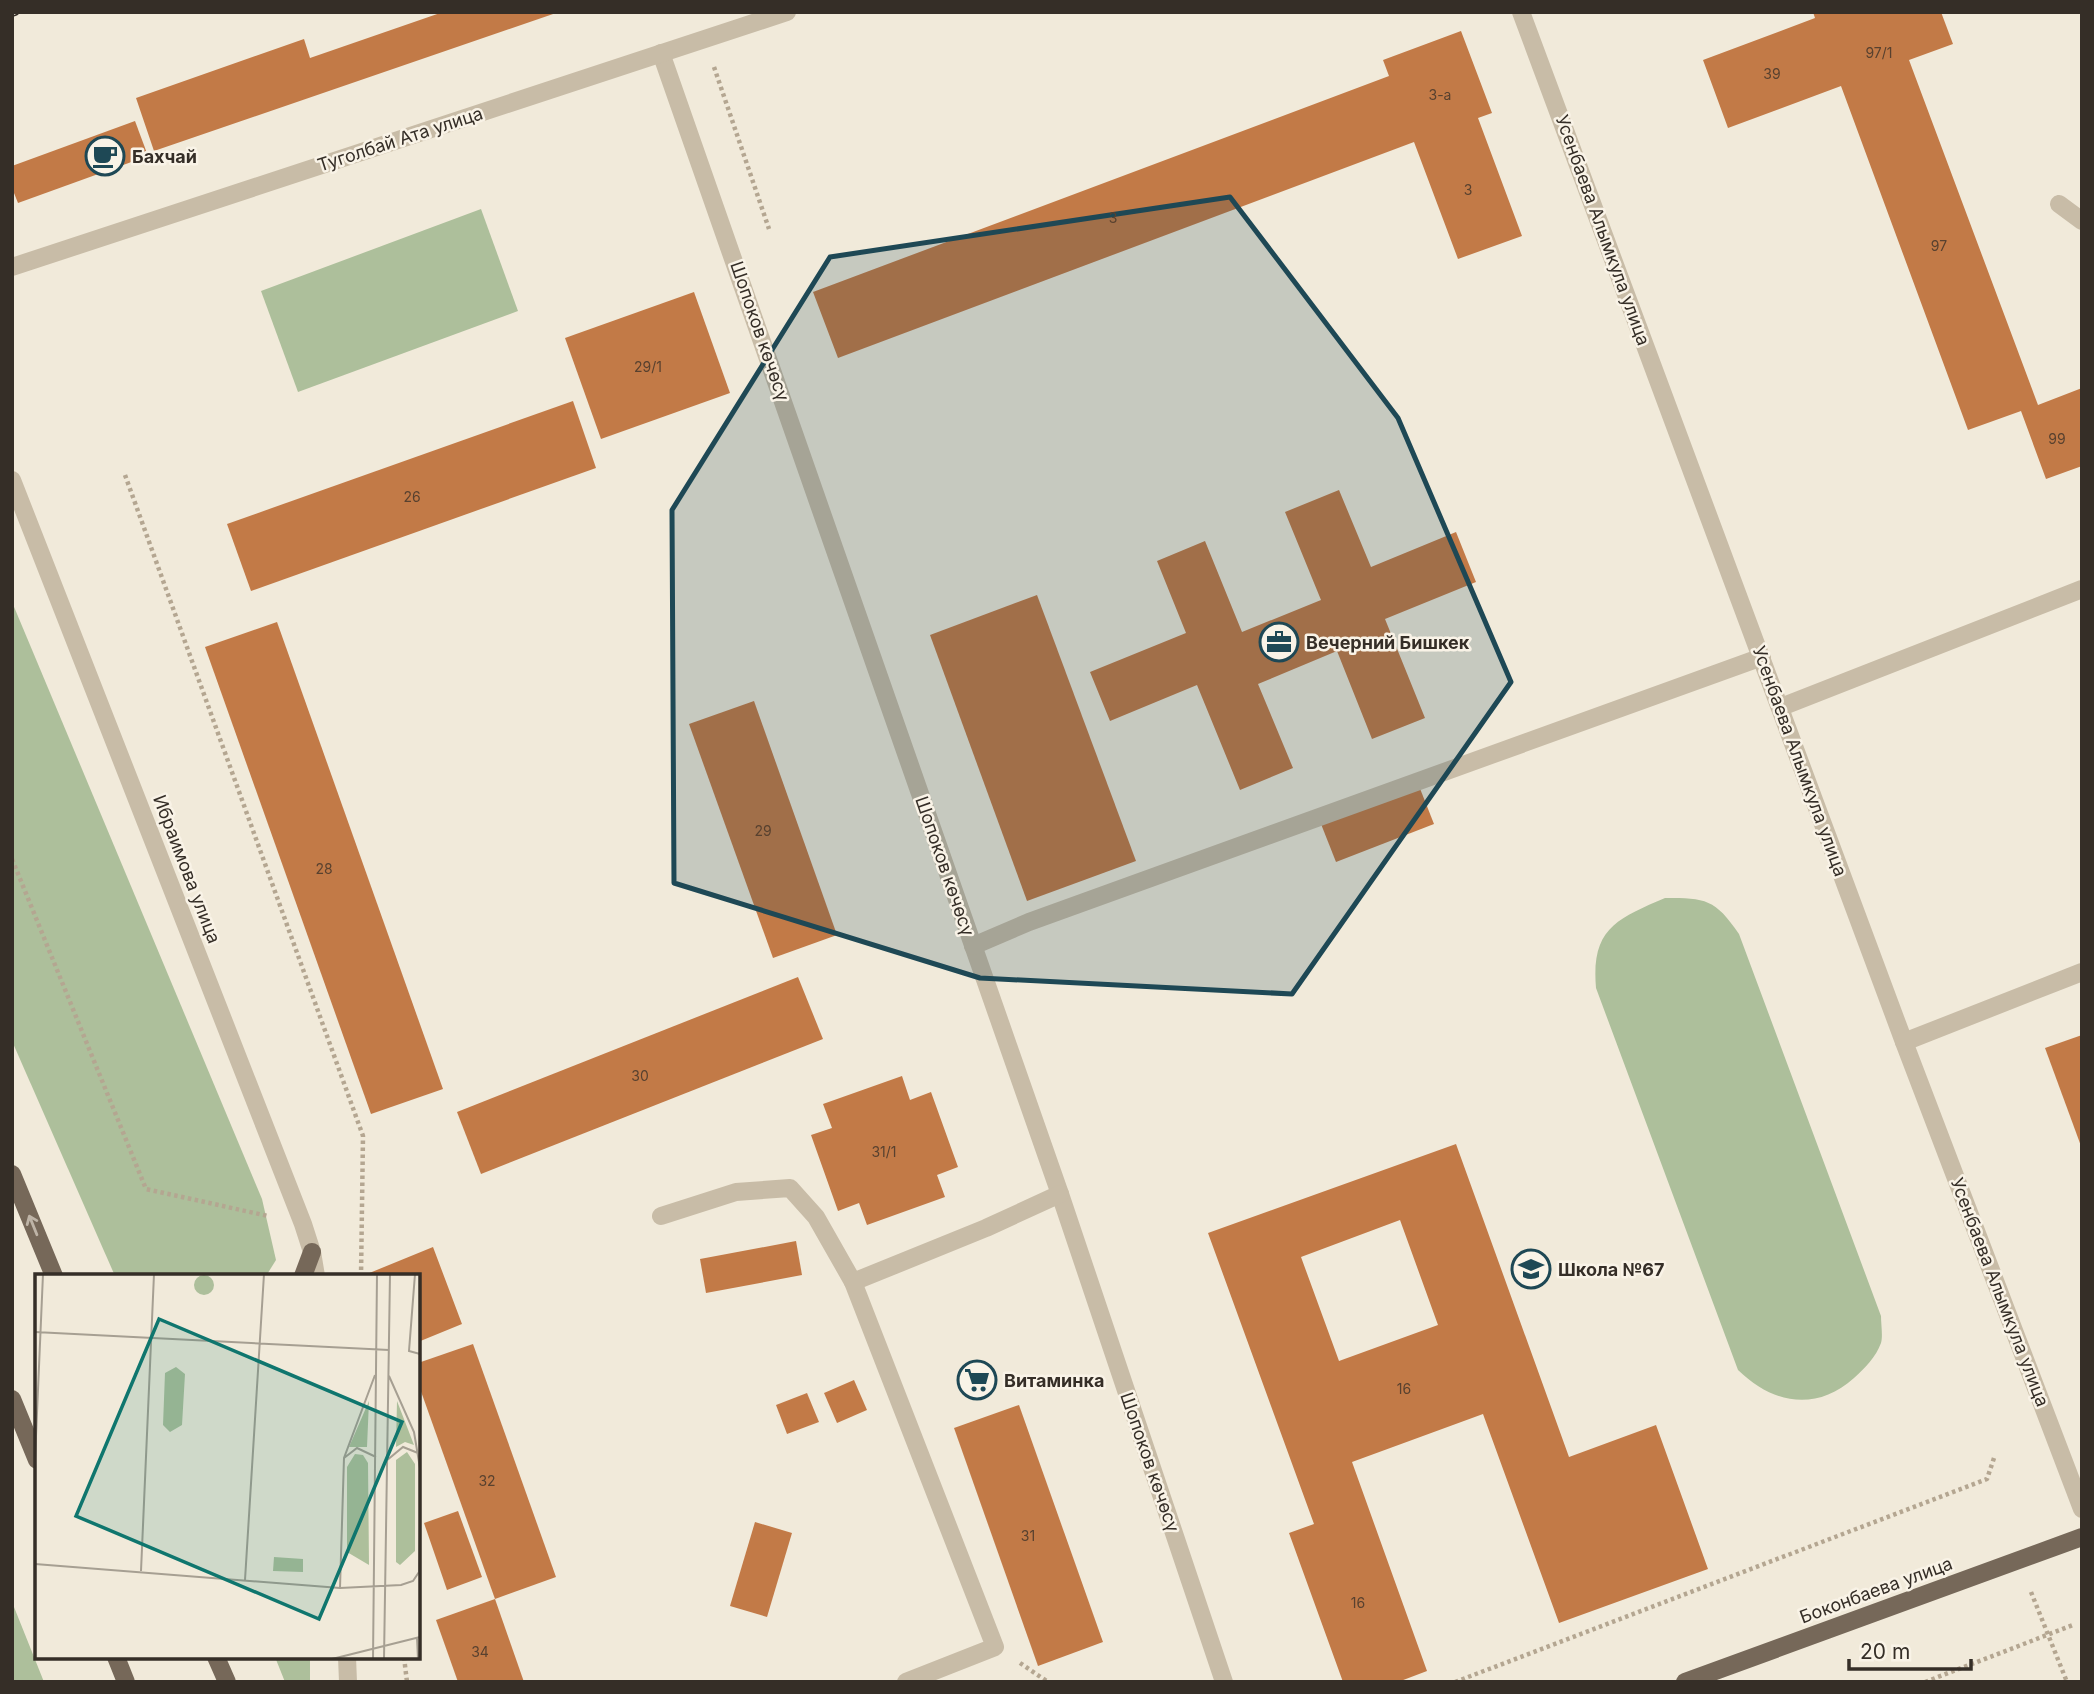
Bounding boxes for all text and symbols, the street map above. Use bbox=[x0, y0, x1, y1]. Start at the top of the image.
house number: 97/1 bbox=[1865, 44, 1893, 61]
house number: 39 bbox=[1763, 65, 1781, 82]
house number: 3-a bbox=[1429, 86, 1451, 103]
street label: Туголбай Ата улица bbox=[315, 102, 485, 176]
street label: Усенбаева Алымкула улица bbox=[1551, 112, 1655, 348]
cafe icon: Бахчай bbox=[84, 135, 126, 177]
place label: Бахчай bbox=[132, 146, 197, 167]
house number: 3 bbox=[1464, 181, 1472, 198]
house number: 3 bbox=[1109, 209, 1117, 226]
house number: 97 bbox=[1931, 237, 1947, 254]
street label: Шопоков көчөсү bbox=[726, 258, 794, 404]
house number: 29/1 bbox=[634, 358, 662, 375]
house number: 99 bbox=[2048, 430, 2066, 447]
house number: 26 bbox=[403, 488, 421, 505]
office icon: Вечерний Бишкек bbox=[1258, 621, 1300, 663]
place label: Вечерний Бишкек bbox=[1306, 632, 1470, 653]
street label: Усенбаева Алымкула улица bbox=[1748, 643, 1852, 879]
street label: Ибраимова улица bbox=[149, 792, 225, 946]
street label: Шопоков көчөсү bbox=[911, 793, 979, 939]
house number: 29 bbox=[754, 822, 772, 839]
house number: 28 bbox=[315, 860, 333, 877]
house number: 30 bbox=[631, 1067, 649, 1084]
house number: 31/1 bbox=[871, 1143, 897, 1160]
street label: Усенбаева Алымкула улица bbox=[1947, 1175, 2053, 1409]
one-way arrow bbox=[26, 1214, 39, 1236]
school or university icon: Школа №67 bbox=[1510, 1248, 1552, 1290]
place label: Школа №67 bbox=[1558, 1259, 1665, 1280]
inset map bbox=[35, 1274, 420, 1659]
supermarket icon: Витаминка bbox=[956, 1359, 998, 1401]
place label: Витаминка bbox=[1004, 1370, 1104, 1391]
house number: 16 bbox=[1397, 1380, 1411, 1397]
street label: Шопоков көчөсү bbox=[1116, 1389, 1184, 1535]
house number: 32 bbox=[478, 1472, 496, 1489]
house number: 31 bbox=[1021, 1527, 1035, 1544]
street label: Боконбаева улица bbox=[1797, 1553, 1955, 1627]
house number: 16 bbox=[1351, 1594, 1365, 1611]
scale bar bbox=[1849, 1628, 1972, 1672]
text: 20 m bbox=[1860, 1639, 1910, 1664]
house number: 34 bbox=[471, 1643, 489, 1660]

